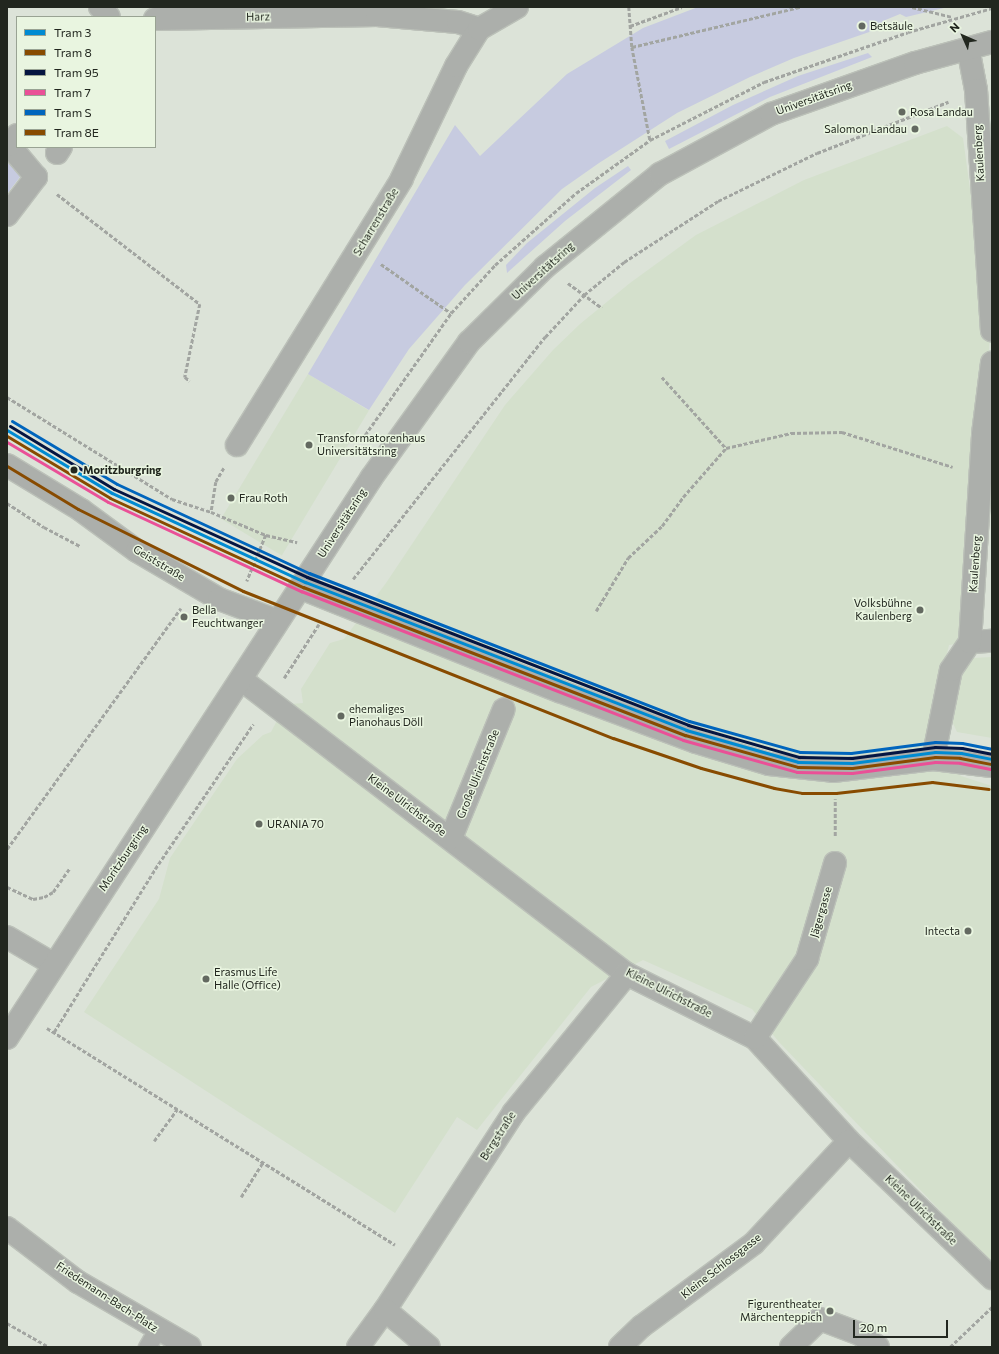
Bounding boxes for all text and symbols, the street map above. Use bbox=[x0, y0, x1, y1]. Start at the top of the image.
street label: Harz bbox=[246, 10, 270, 24]
legend bbox=[16, 16, 156, 148]
north arrow bbox=[943, 16, 983, 56]
place label: Betsäule bbox=[870, 19, 913, 33]
text: N bbox=[947, 20, 962, 35]
marker: Betsäule bbox=[857, 21, 867, 31]
text: Tram 3 bbox=[54, 25, 91, 39]
text: Tram 8 bbox=[54, 45, 92, 59]
text: Tram 95 bbox=[54, 65, 99, 79]
street label: Universitätsring bbox=[774, 78, 854, 118]
text: Tram 7 bbox=[54, 85, 91, 99]
text: Tram S bbox=[54, 105, 91, 119]
place label: Rosa Landau bbox=[910, 105, 973, 119]
marker: Rosa Landau bbox=[897, 107, 907, 117]
place label: Salomon Landau bbox=[824, 122, 907, 136]
marker: Salomon Landau bbox=[910, 124, 920, 134]
street label: Kaulenberg bbox=[971, 124, 987, 182]
text: Tram 8E bbox=[54, 125, 99, 139]
street label: Scharrenstraße bbox=[351, 186, 401, 258]
street label: Universitätsring bbox=[509, 239, 577, 303]
place label: Transformatorenhaus Universitätsring bbox=[317, 432, 425, 458]
marker: Transformatorenhaus Universitätsring bbox=[304, 440, 314, 450]
place label: Moritzburgring bbox=[83, 463, 161, 477]
marker: Moritzburgring bbox=[68, 464, 80, 476]
street label: Universitätsring bbox=[315, 486, 369, 560]
place label: Frau Roth bbox=[239, 491, 288, 505]
marker: Frau Roth bbox=[226, 493, 236, 503]
street label: Kaulenberg bbox=[966, 535, 984, 593]
street label: Geiststraße bbox=[131, 542, 187, 584]
place label: Volksbühne Kaulenberg bbox=[854, 597, 912, 623]
place label: Bella Feuchtwanger bbox=[192, 604, 263, 630]
marker: Volksbühne Kaulenberg bbox=[915, 605, 925, 615]
marker: Bella Feuchtwanger bbox=[179, 612, 189, 622]
place label: ehemaliges Pianohaus Döll bbox=[349, 703, 423, 729]
marker: ehemaliges Pianohaus Döll bbox=[336, 711, 346, 721]
street label: Große Ulrichstraße bbox=[454, 727, 502, 821]
street label: Kleine Ulrichstraße bbox=[365, 771, 449, 839]
place label: URANIA 70 bbox=[267, 817, 324, 831]
marker: URANIA 70 bbox=[254, 819, 264, 829]
street label: Moritzburgring bbox=[96, 822, 150, 894]
street label: Jägergasse bbox=[807, 885, 835, 939]
place label: Intecta bbox=[925, 924, 960, 938]
marker: Intecta bbox=[963, 926, 973, 936]
place label: Erasmus Life Halle (Office) bbox=[214, 966, 281, 992]
street label: Kleine Ulrichstraße bbox=[624, 966, 714, 1020]
marker: Erasmus Life Halle (Office) bbox=[201, 974, 211, 984]
street label: Bergstraße bbox=[477, 1109, 519, 1163]
street label: Kleine Ulrichstraße bbox=[882, 1172, 960, 1248]
street label: Kleine Schlossgasse bbox=[678, 1231, 764, 1301]
street label: Friedemann-Bach-Platz bbox=[54, 1259, 160, 1335]
place label: Figurentheater Märchenteppich bbox=[740, 1298, 822, 1324]
marker: Figurentheater Märchenteppich bbox=[825, 1306, 835, 1316]
scale bar bbox=[855, 1312, 950, 1338]
text: 20 m bbox=[860, 1320, 887, 1334]

